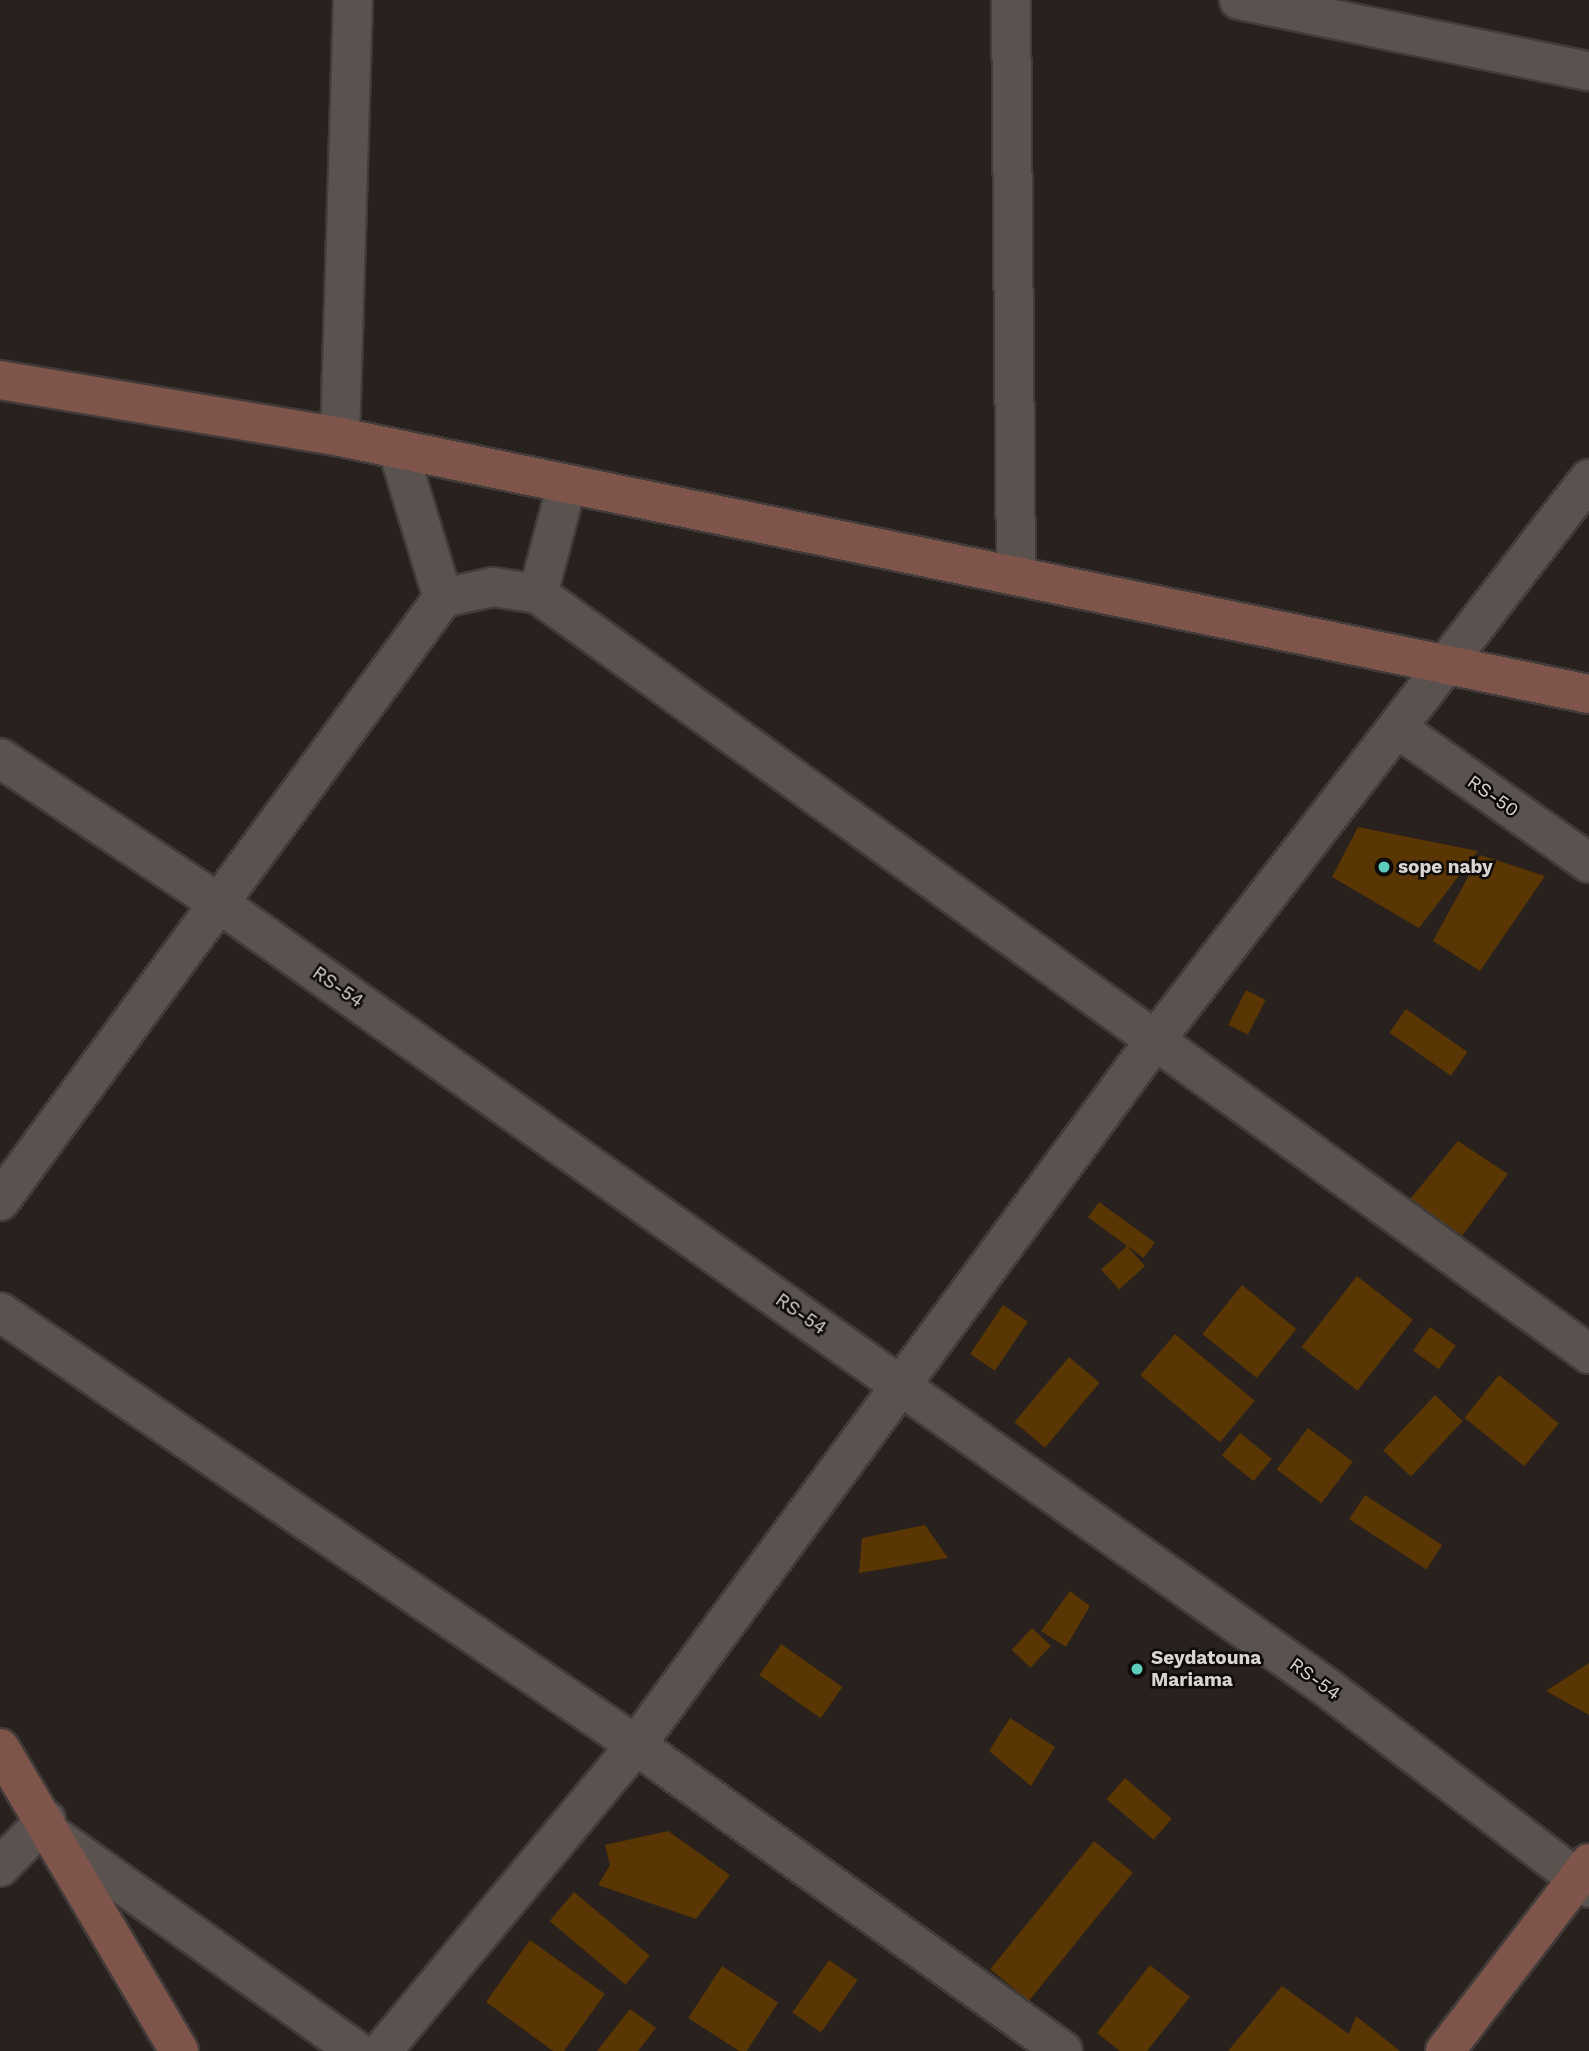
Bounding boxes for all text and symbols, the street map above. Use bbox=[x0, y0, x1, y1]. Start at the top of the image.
street label: RS-50 bbox=[1463, 770, 1523, 822]
place label: sope naby bbox=[1398, 856, 1493, 878]
marker: sope naby bbox=[1376, 859, 1392, 875]
street label: RS-54 bbox=[308, 961, 368, 1013]
street label: RS-54 bbox=[771, 1288, 831, 1340]
place label: Seydatouna Mariama bbox=[1151, 1647, 1261, 1691]
street label: RS-54 bbox=[1285, 1653, 1345, 1705]
marker: Seydatouna Mariama bbox=[1129, 1661, 1145, 1677]

